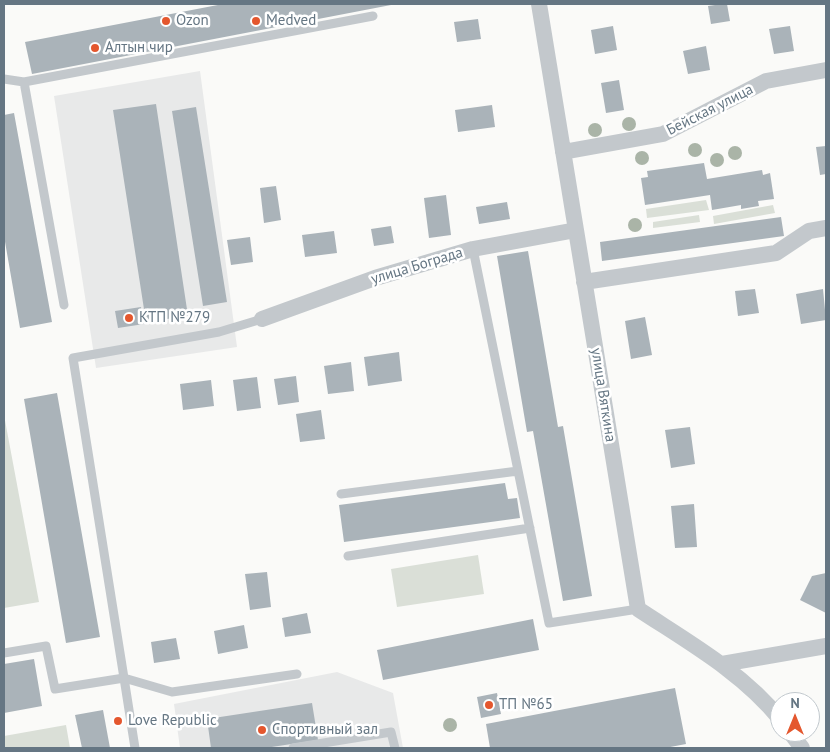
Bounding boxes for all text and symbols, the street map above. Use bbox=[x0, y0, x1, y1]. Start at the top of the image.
place label: Ozon bbox=[176, 12, 209, 30]
place label: Medved bbox=[266, 12, 316, 30]
marker: Ozon bbox=[160, 15, 172, 27]
marker: Medved bbox=[250, 15, 262, 27]
place label: Алтын чир bbox=[105, 39, 173, 57]
marker: Алтын чир bbox=[89, 42, 101, 54]
street label: Бейская улица bbox=[664, 80, 756, 140]
street label: улица Бограда bbox=[369, 243, 465, 289]
place label: КТП №279 bbox=[139, 309, 210, 327]
marker: КТП №279 bbox=[123, 312, 135, 324]
street label: улица Вяткина bbox=[587, 347, 619, 443]
north arrow bbox=[770, 692, 820, 742]
text: N bbox=[790, 694, 800, 712]
place label: ТП №65 bbox=[499, 696, 553, 714]
marker: ТП №65 bbox=[483, 699, 495, 711]
place label: Love Republic bbox=[128, 712, 217, 730]
marker: Love Republic bbox=[112, 715, 124, 727]
place label: Спортивный зал bbox=[272, 721, 378, 739]
marker: Спортивный зал bbox=[256, 724, 268, 736]

